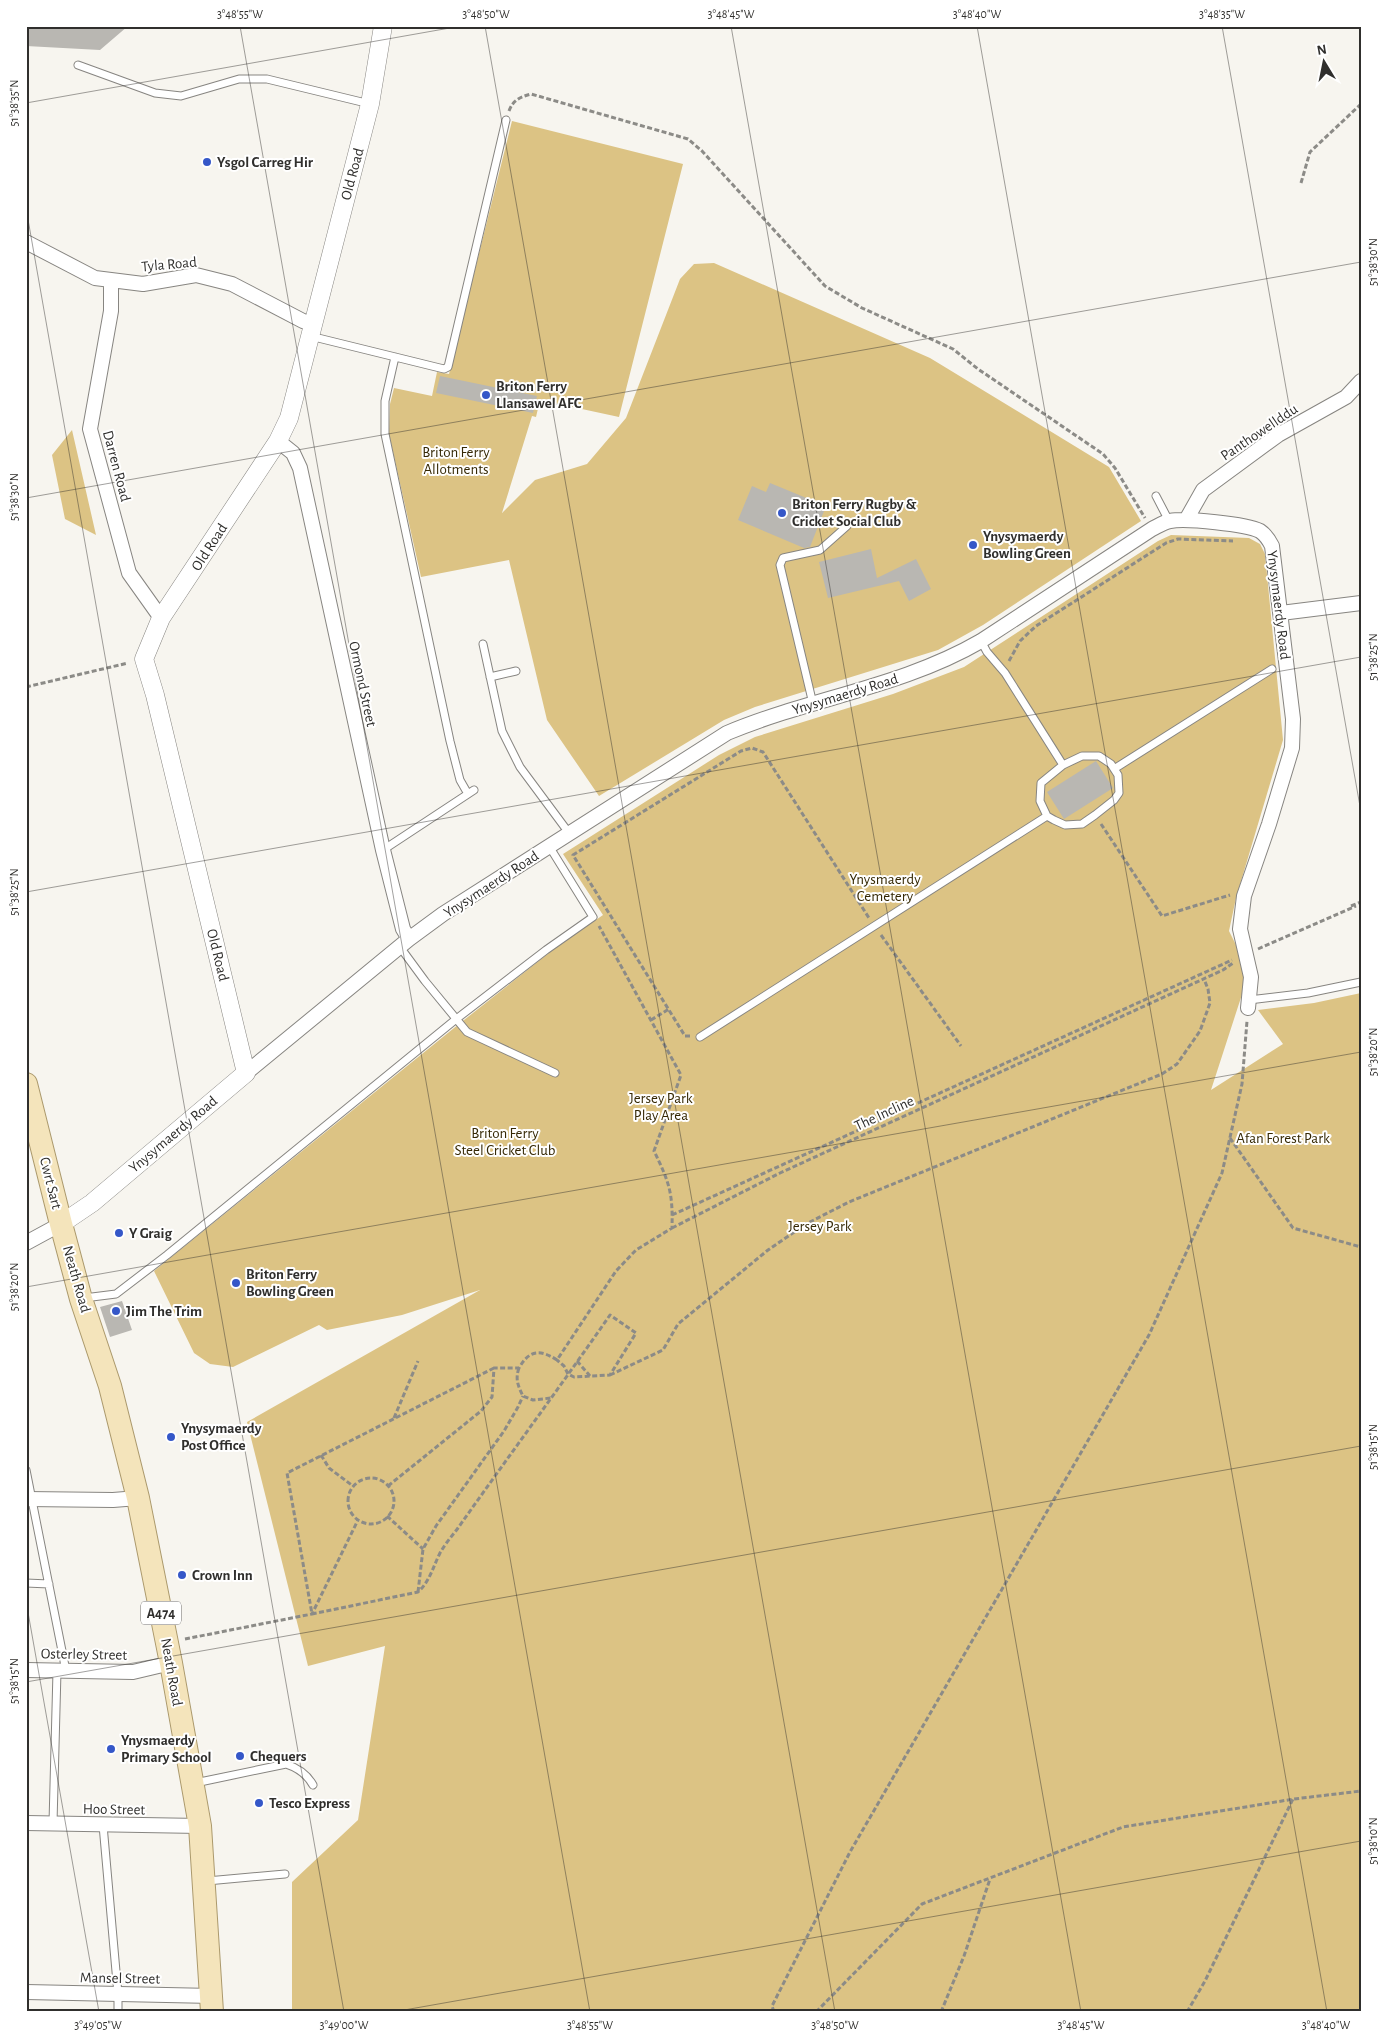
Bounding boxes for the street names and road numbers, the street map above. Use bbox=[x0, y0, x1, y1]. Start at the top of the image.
street label: Old Road bbox=[338, 146, 367, 202]
street label: Tyla Road bbox=[141, 255, 198, 274]
street label: Panthowellddu bbox=[1218, 401, 1301, 464]
street label: Darren Road bbox=[100, 429, 133, 504]
street label: Old Road bbox=[189, 521, 230, 574]
street label: Ynysymaerdy Road bbox=[1264, 550, 1293, 661]
street label: Ormond Street bbox=[346, 640, 379, 728]
street label: Ynysymaerdy Road bbox=[790, 671, 900, 718]
street label: Ynysymaerdy Road bbox=[441, 848, 542, 921]
street label: Old Road bbox=[204, 927, 231, 983]
street label: Ynysymaerdy Road bbox=[126, 1093, 220, 1175]
street label: The Incline bbox=[852, 1093, 916, 1134]
street label: Cwrt Sart bbox=[37, 1156, 64, 1211]
street label: Neath Road bbox=[60, 1244, 93, 1314]
road number: A474 bbox=[141, 1602, 181, 1625]
street label: Neath Road bbox=[158, 1637, 185, 1707]
street label: Osterley Street bbox=[41, 1646, 127, 1663]
street label: Hoo Street bbox=[83, 1801, 146, 1818]
street label: Mansel Street bbox=[80, 1970, 160, 1987]

